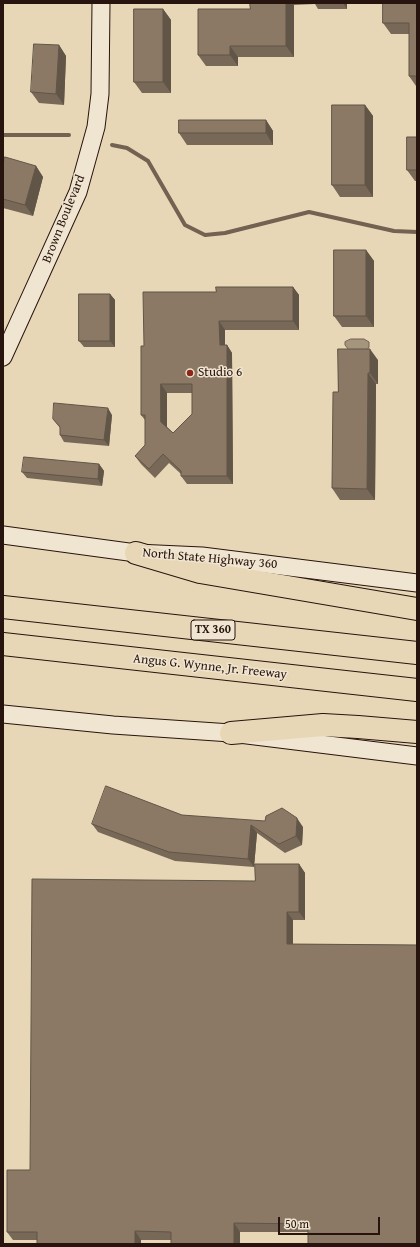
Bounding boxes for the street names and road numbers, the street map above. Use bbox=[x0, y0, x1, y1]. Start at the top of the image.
street label: Brown Boulevard bbox=[39, 173, 89, 265]
street label: North State Highway 360 bbox=[142, 545, 278, 573]
road number: TX 360 bbox=[191, 620, 235, 640]
street label: Angus G. Wynne, Jr. Freeway bbox=[132, 651, 288, 683]

